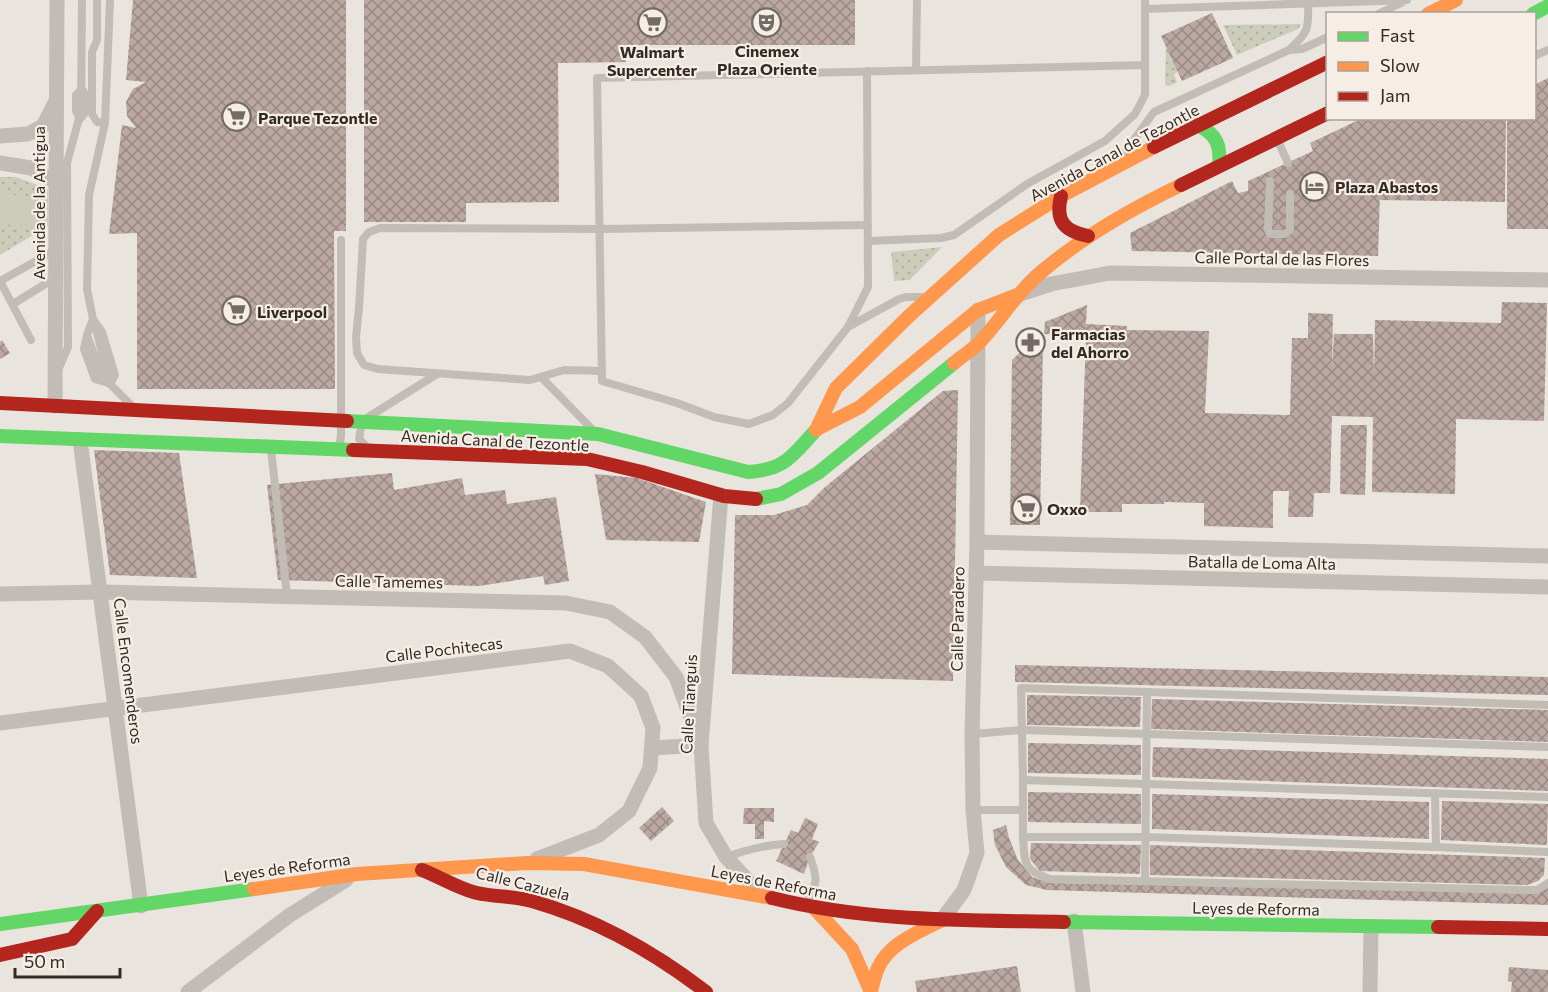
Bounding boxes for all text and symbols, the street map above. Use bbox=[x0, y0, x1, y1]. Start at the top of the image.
theatre icon: Cinemex Plaza Oriente bbox=[751, 6, 783, 38]
supermarket icon: Walmart Supercenter bbox=[636, 7, 668, 39]
legend bbox=[1326, 12, 1536, 120]
text: Fast bbox=[1380, 24, 1415, 46]
place label: Cinemex Plaza Oriente bbox=[717, 41, 817, 78]
place label: Walmart Supercenter bbox=[607, 42, 697, 79]
text: Slow bbox=[1380, 54, 1420, 76]
text: Jam bbox=[1380, 84, 1410, 106]
street label: Avenida Canal de Tezontle bbox=[1026, 99, 1202, 205]
supermarket icon: Parque Tezontle bbox=[221, 101, 253, 133]
place label: Parque Tezontle bbox=[258, 108, 377, 127]
street label: Avenida de la Antigua bbox=[29, 126, 48, 280]
hotel icon: Plaza Abastos bbox=[1298, 170, 1330, 202]
place label: Plaza Abastos bbox=[1335, 177, 1438, 196]
street label: Calle Portal de las Flores bbox=[1194, 247, 1370, 269]
supermarket icon: Liverpool bbox=[220, 295, 252, 327]
place label: Liverpool bbox=[257, 302, 327, 321]
place label: Farmacias del Ahorro bbox=[1051, 324, 1129, 361]
pharmacy icon: Farmacias del Ahorro bbox=[1014, 326, 1046, 358]
street label: Avenida Canal de Tezontle bbox=[400, 426, 590, 454]
supermarket icon: Oxxo bbox=[1010, 492, 1042, 524]
place label: Oxxo bbox=[1047, 499, 1088, 518]
street label: Batalla de Loma Alta bbox=[1188, 551, 1336, 573]
street label: Calle Paradero bbox=[947, 566, 967, 672]
street label: Calle Tamemes bbox=[335, 571, 443, 591]
street label: Calle Encomenderos bbox=[111, 597, 147, 745]
street label: Calle Pochitecas bbox=[384, 632, 504, 666]
street label: Calle Tianguis bbox=[676, 654, 700, 754]
street label: Leyes de Reforma bbox=[222, 849, 352, 885]
street label: Leyes de Reforma bbox=[710, 860, 838, 904]
street label: Calle Cazuela bbox=[474, 862, 572, 904]
street label: Leyes de Reforma bbox=[1192, 897, 1320, 919]
scale bar bbox=[15, 941, 120, 979]
text: 50 m bbox=[24, 950, 65, 972]

